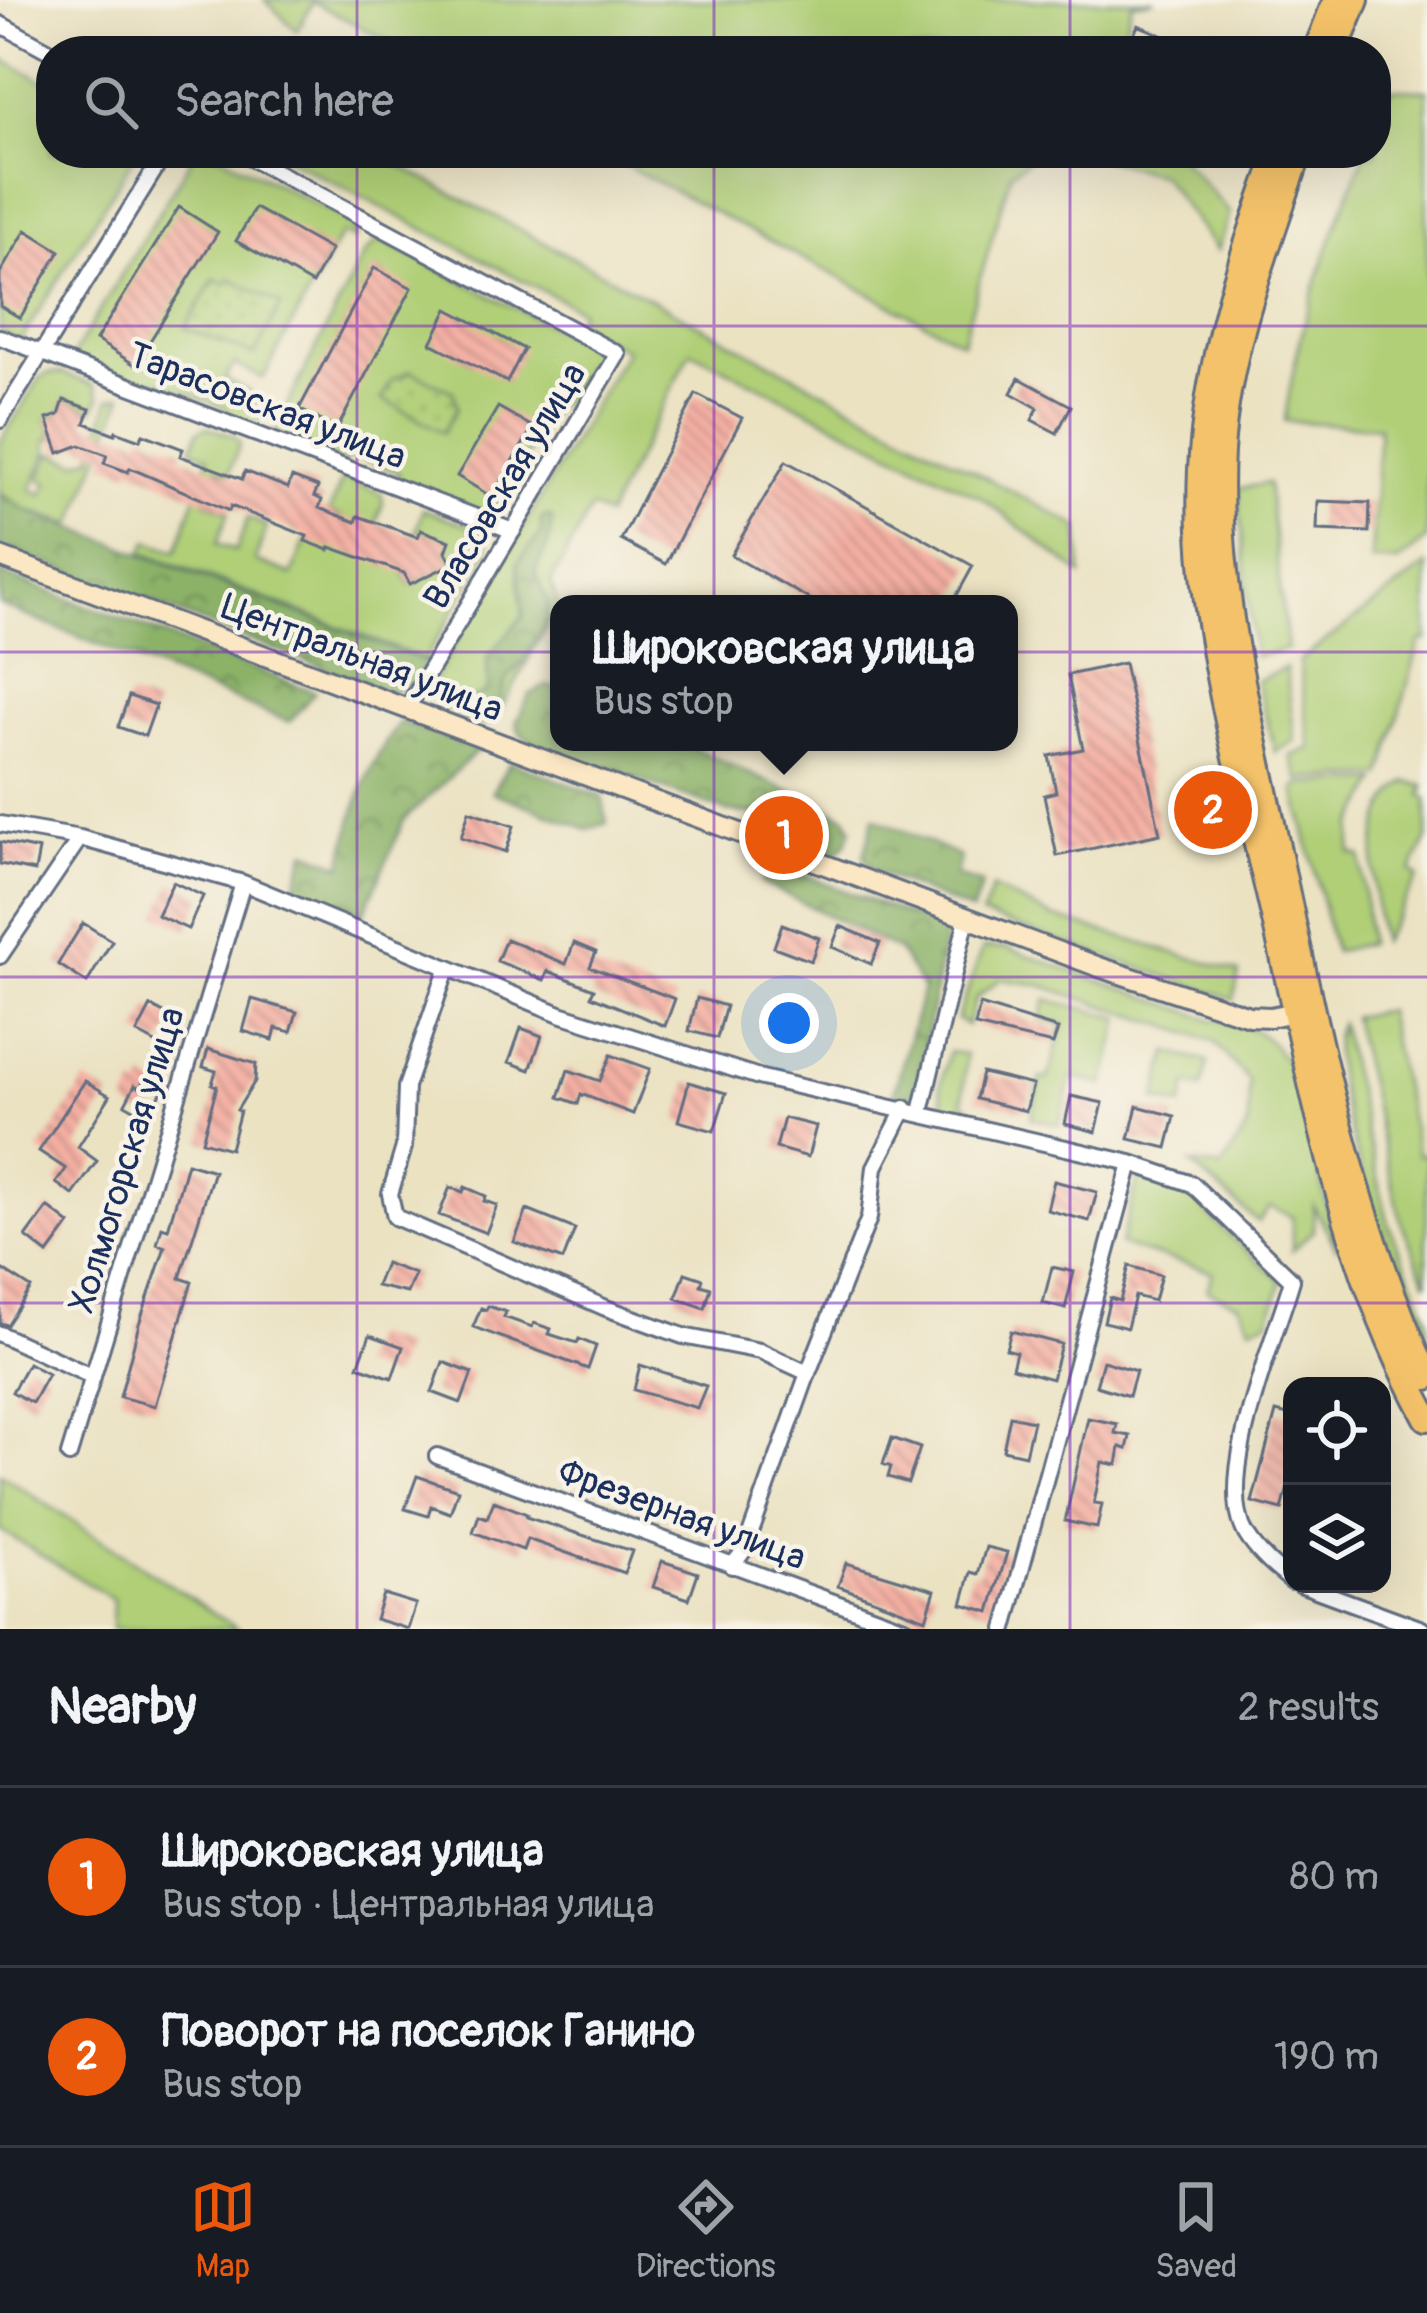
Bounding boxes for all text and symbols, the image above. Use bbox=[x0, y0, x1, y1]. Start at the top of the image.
search box bbox=[36, 36, 1391, 168]
icon: search bbox=[78, 69, 144, 135]
text: Search here bbox=[174, 74, 394, 130]
street label: Тарасовская улица bbox=[122, 332, 412, 480]
street label: Власовская улица bbox=[414, 355, 596, 617]
street label: Центральная улица bbox=[215, 584, 509, 732]
popup bbox=[550, 595, 1018, 751]
text: Широковская улица bbox=[593, 621, 975, 677]
text: Bus stop bbox=[593, 677, 734, 726]
pin: 2 bbox=[1174, 765, 1252, 855]
pin: 1 bbox=[745, 790, 823, 880]
your location bbox=[759, 993, 819, 1053]
street label: Холмогорская улица bbox=[59, 1002, 195, 1318]
map controls bbox=[1283, 1377, 1391, 1593]
button: locate bbox=[1283, 1377, 1391, 1485]
street label: Фрезерная улица bbox=[552, 1449, 812, 1581]
button: layers bbox=[1283, 1485, 1391, 1593]
text: Nearby bbox=[48, 1675, 196, 1739]
text: 2 results bbox=[1238, 1683, 1379, 1732]
text: Широковская улица bbox=[162, 1824, 544, 1880]
text: 1 bbox=[79, 1852, 95, 1901]
text: 80 m bbox=[1290, 1852, 1379, 1901]
text: Bus stop · Центральная улица bbox=[162, 1880, 654, 1929]
text: Поворот на поселок Ганино bbox=[162, 2004, 695, 2060]
text: 2 bbox=[76, 2032, 98, 2081]
text: 190 m bbox=[1274, 2032, 1379, 2081]
text: Bus stop bbox=[162, 2060, 302, 2109]
tab: Map bbox=[190, 2174, 256, 2287]
tab: Directions bbox=[636, 2174, 776, 2287]
tab: Saved bbox=[1155, 2174, 1237, 2287]

